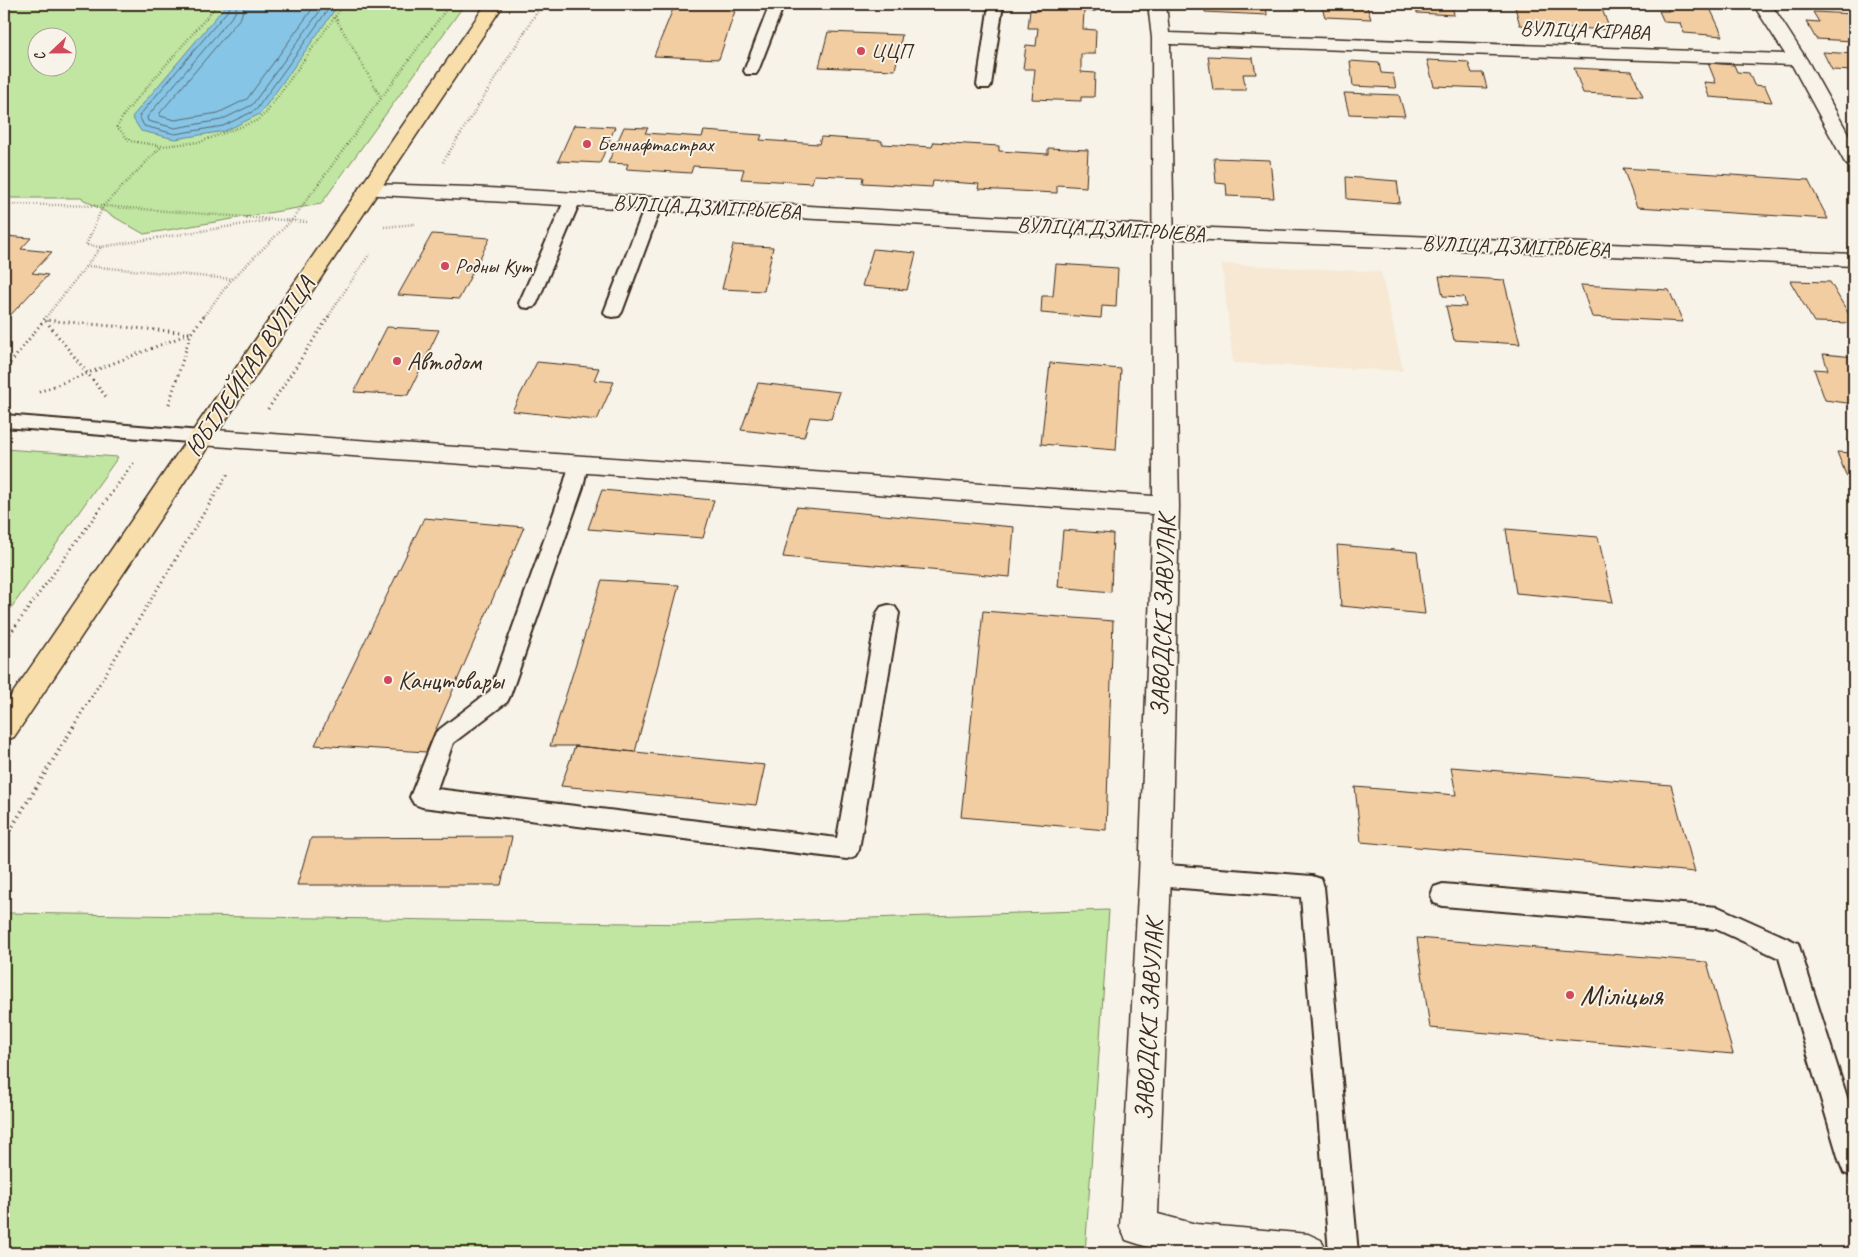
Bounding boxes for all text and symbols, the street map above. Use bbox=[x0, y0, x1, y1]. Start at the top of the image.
street label: ВУЛІЦА КІРАВА bbox=[1520, 15, 1651, 45]
north arrow bbox=[28, 28, 78, 78]
place label: ЦЦП bbox=[871, 38, 915, 64]
marker: ЦЦП bbox=[855, 45, 867, 57]
text: С bbox=[30, 48, 50, 63]
place label: Белнафтастрах bbox=[597, 131, 715, 157]
marker: Белнафтастрах bbox=[581, 138, 593, 150]
street label: ВУЛІЦА ДЗМІТРЫЕВА bbox=[613, 189, 802, 225]
street label: ВУЛІЦА ДЗМІТРЫЕВА bbox=[1017, 211, 1206, 247]
street label: ВУЛІЦА ДЗМІТРЫЕВА bbox=[1422, 230, 1611, 262]
place label: Родны Кут bbox=[455, 253, 532, 279]
marker: Родны Кут bbox=[439, 260, 451, 272]
street label: ЮБІЛЕЙНАЯ ВУЛІЦА bbox=[178, 269, 323, 463]
place label: Автодом bbox=[407, 346, 482, 378]
marker: Автодом bbox=[391, 355, 403, 367]
street label: ЗАВОДСКІ ЗАВУЛАК bbox=[1143, 510, 1183, 717]
place label: Канцтовары bbox=[398, 665, 505, 697]
marker: Канцтовары bbox=[382, 674, 394, 686]
street label: ЗАВОДСКІ ЗАВУЛАК bbox=[1128, 914, 1170, 1122]
place label: Міліцыя bbox=[1580, 976, 1664, 1014]
marker: Міліцыя bbox=[1564, 989, 1576, 1001]

